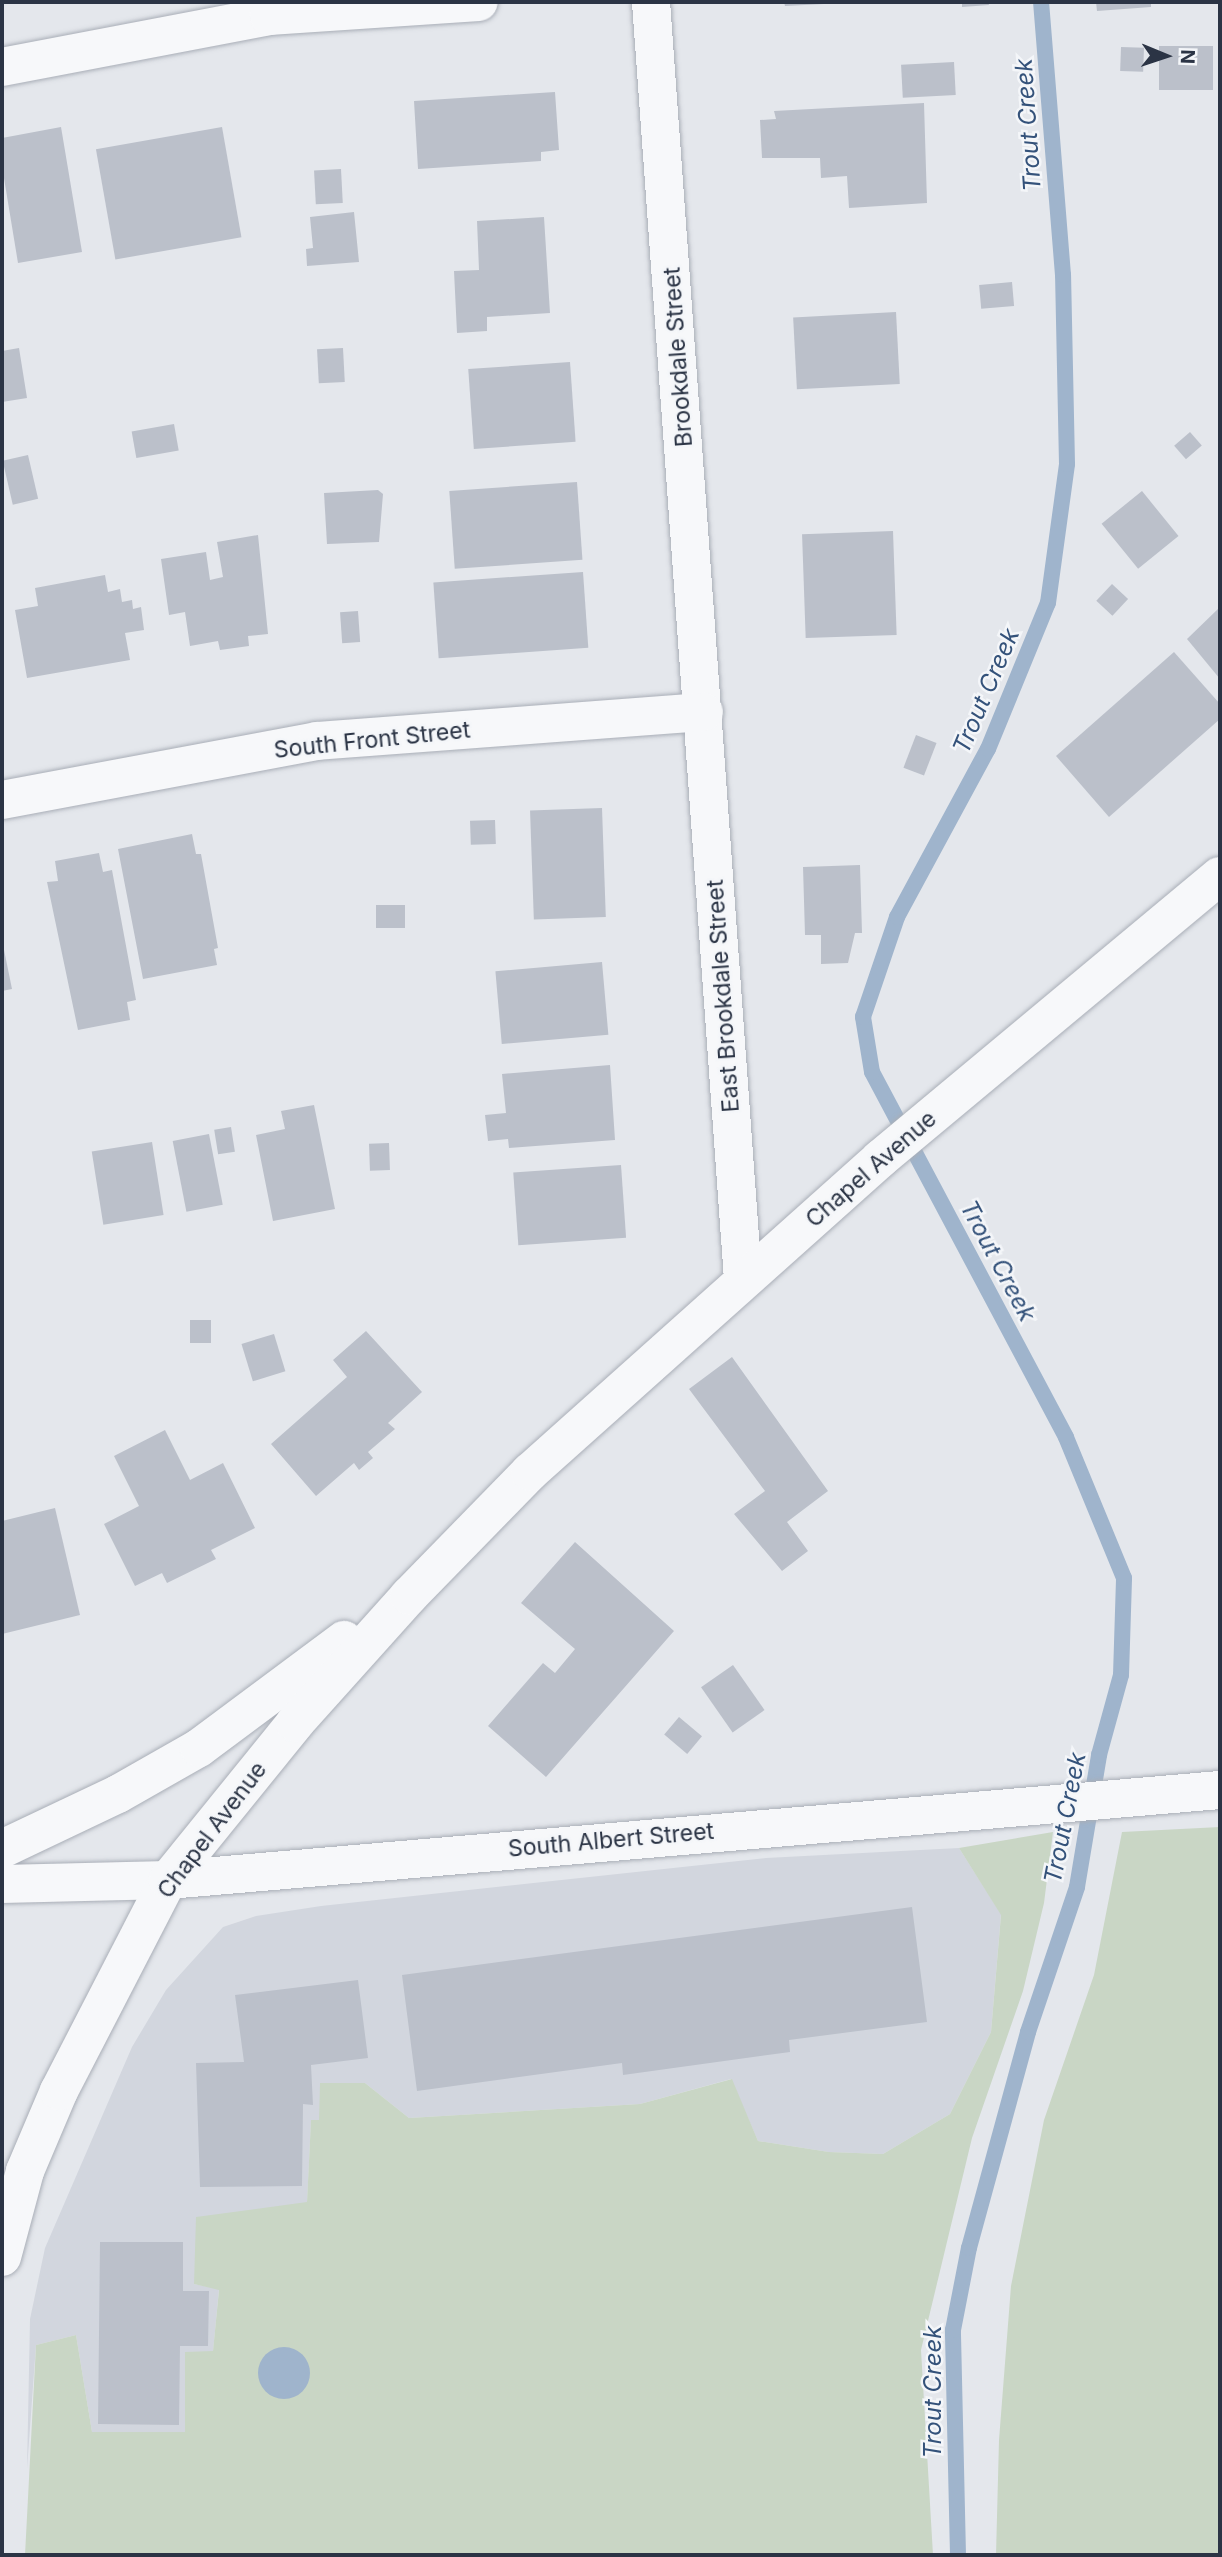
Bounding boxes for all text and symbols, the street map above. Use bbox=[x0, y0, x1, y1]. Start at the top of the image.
north arrow bbox=[1131, 21, 1201, 91]
text: N bbox=[1176, 49, 1199, 64]
water label: Trout Creek bbox=[1009, 58, 1047, 192]
street label: Brookdale Street bbox=[658, 266, 698, 448]
water label: Trout Creek bbox=[947, 624, 1025, 758]
street label: South Front Street bbox=[272, 716, 472, 764]
street label: East Brookdale Street bbox=[701, 879, 745, 1113]
street label: Chapel Avenue bbox=[800, 1105, 942, 1233]
water label: Trout Creek bbox=[954, 1196, 1042, 1326]
water label: Trout Creek bbox=[1038, 1750, 1092, 1886]
street label: Chapel Avenue bbox=[152, 1756, 272, 1904]
street label: South Albert Street bbox=[507, 1817, 715, 1863]
water label: Trout Creek bbox=[919, 2325, 947, 2459]

